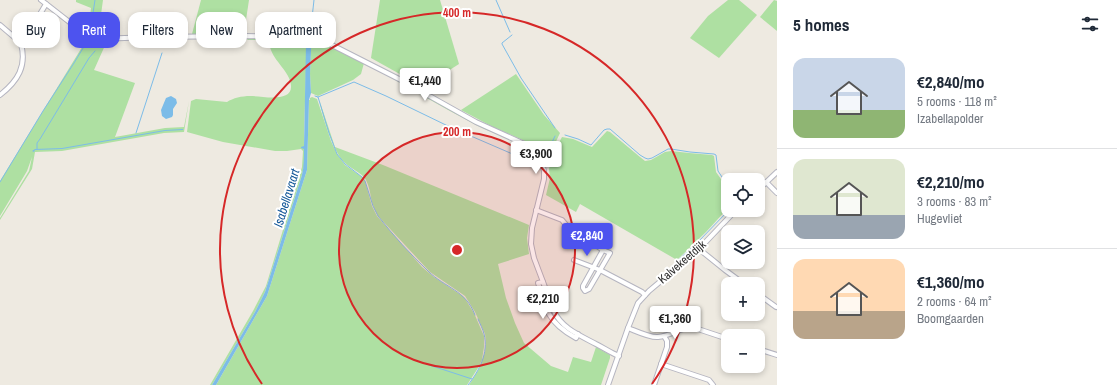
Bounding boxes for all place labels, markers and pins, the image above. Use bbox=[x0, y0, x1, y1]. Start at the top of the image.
pin: €1,440 bbox=[392, 68, 458, 102]
pin: €3,900 bbox=[503, 141, 569, 175]
pin: €2,840 bbox=[554, 223, 620, 257]
centre of rings bbox=[450, 243, 464, 257]
pin: €2,210 bbox=[510, 286, 576, 320]
pin: €1,360 bbox=[642, 306, 708, 340]

